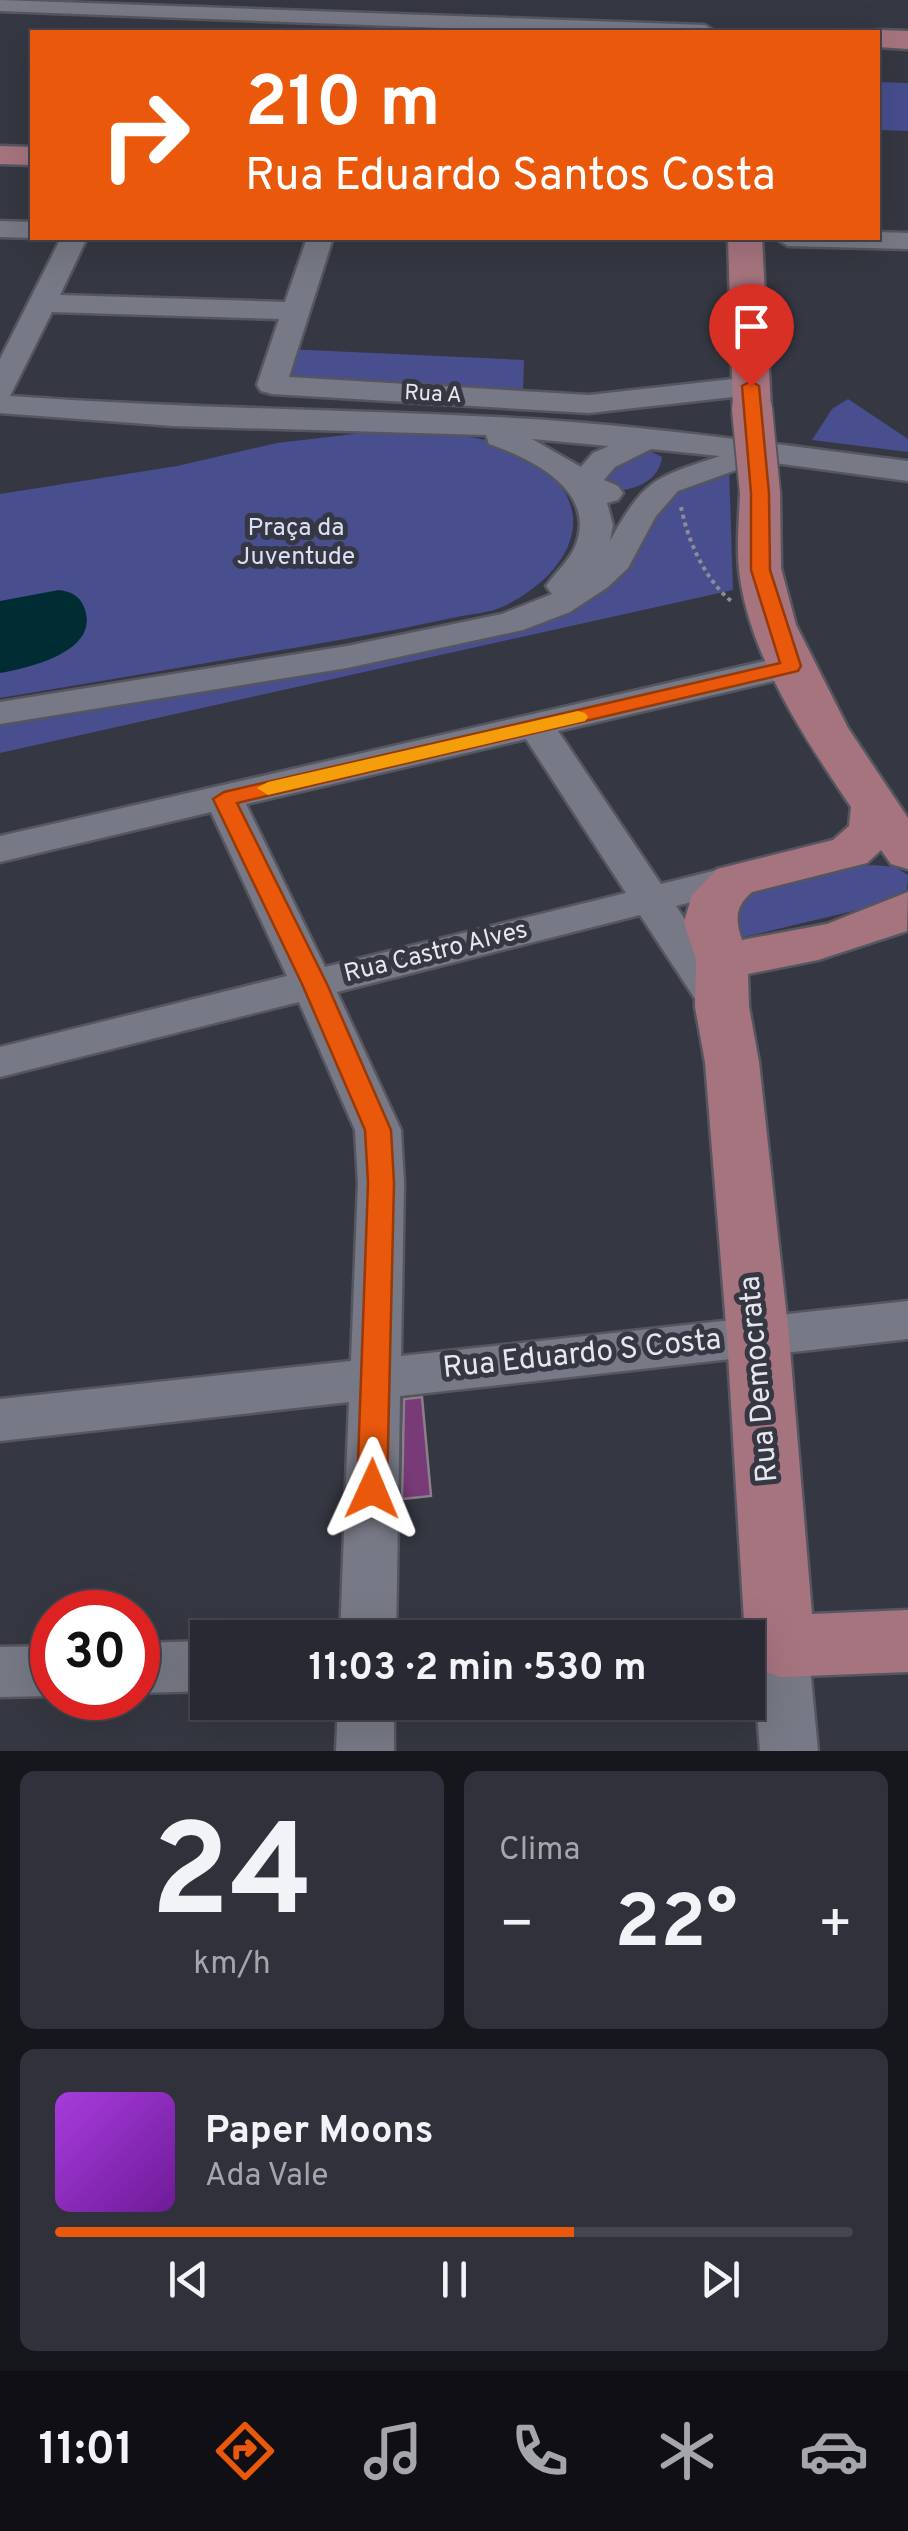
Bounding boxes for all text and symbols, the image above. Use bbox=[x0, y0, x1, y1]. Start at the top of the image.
text: 210 m bbox=[245, 62, 441, 151]
icon: right bbox=[80, 70, 210, 200]
text: Rua Eduardo Santos Costa bbox=[245, 149, 776, 206]
pin bbox=[709, 284, 794, 387]
icon: arrive bbox=[724, 299, 779, 354]
street label: Rua A bbox=[404, 380, 462, 410]
park label: Praça da Juventude bbox=[237, 513, 355, 574]
street label: Rua Castro Alves bbox=[341, 915, 531, 991]
street label: Rua Democrata bbox=[733, 1274, 787, 1484]
street label: Rua Eduardo S Costa bbox=[441, 1322, 723, 1388]
position arrow bbox=[320, 1437, 424, 1541]
speed limit sign: 30 bbox=[30, 1590, 160, 1720]
text: 11:03 · 2 min · 530 m bbox=[309, 1645, 646, 1694]
text: 24 bbox=[150, 1797, 314, 1962]
text: Clima bbox=[499, 1831, 580, 1871]
text: 22° bbox=[615, 1879, 737, 1974]
text: − bbox=[499, 1892, 534, 1962]
text: + bbox=[818, 1892, 853, 1962]
text: km/h bbox=[193, 1945, 271, 1985]
text: Paper Moons bbox=[205, 2108, 434, 2157]
text: Ada Vale bbox=[205, 2157, 329, 2197]
icon: previous bbox=[161, 2252, 216, 2307]
icon: pause bbox=[427, 2252, 482, 2307]
icon: next bbox=[693, 2252, 748, 2307]
icon: directions bbox=[210, 2416, 280, 2486]
icon: music bbox=[358, 2416, 428, 2486]
icon: phone bbox=[505, 2416, 575, 2486]
icon: climate bbox=[652, 2416, 722, 2486]
icon: car bbox=[799, 2416, 869, 2486]
text: 11:01 bbox=[39, 2423, 133, 2480]

